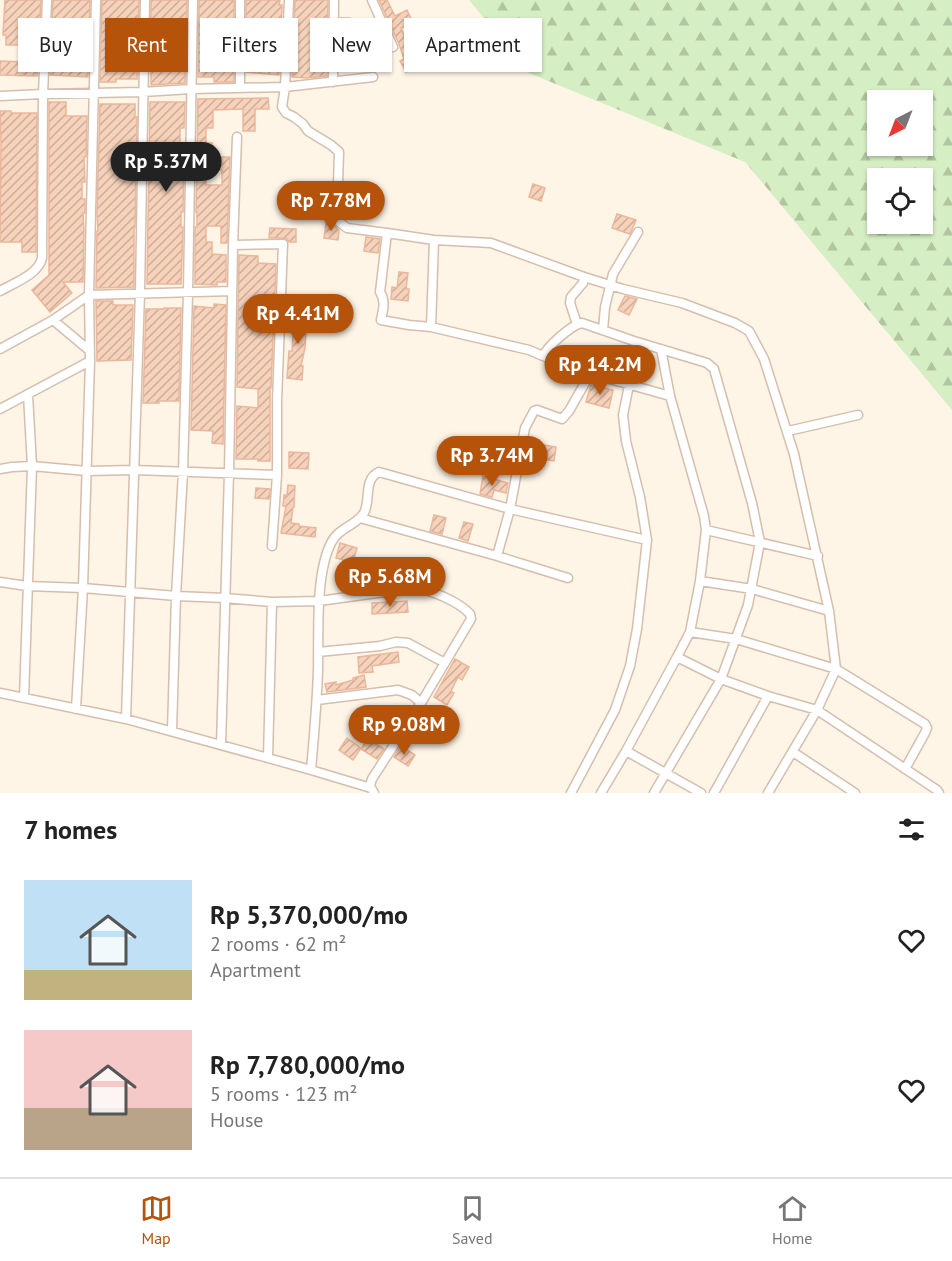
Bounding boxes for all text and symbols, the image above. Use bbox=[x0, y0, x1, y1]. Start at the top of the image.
chip: Buy bbox=[18, 18, 93, 72]
chip: Rent bbox=[105, 18, 188, 72]
chip: Filters bbox=[200, 18, 298, 72]
chip: New bbox=[310, 18, 392, 72]
chip: Apartment bbox=[404, 18, 542, 72]
north arrow bbox=[867, 90, 933, 156]
map controls bbox=[867, 90, 933, 234]
pin: Rp 5.37M bbox=[104, 142, 228, 193]
text: Rp 5.37M bbox=[125, 148, 207, 174]
button: locate bbox=[867, 168, 933, 234]
pin: Rp 7.78M bbox=[269, 181, 393, 232]
text: Rp 7.78M bbox=[291, 187, 371, 213]
pin: Rp 4.41M bbox=[236, 294, 360, 345]
text: Rp 4.41M bbox=[257, 300, 339, 326]
pin: Rp 14.2M bbox=[538, 345, 662, 396]
text: Rp 14.2M bbox=[559, 351, 641, 377]
pin: Rp 3.74M bbox=[430, 436, 554, 487]
text: Rp 3.74M bbox=[451, 442, 533, 468]
pin: Rp 5.68M bbox=[328, 557, 452, 608]
text: Rp 5.68M bbox=[349, 563, 431, 589]
pin: Rp 9.08M bbox=[342, 705, 466, 756]
text: Rp 9.08M bbox=[363, 711, 445, 737]
text: 7 homes bbox=[24, 813, 117, 846]
icon: filters bbox=[895, 813, 928, 846]
text: Rp 5,370,000/mo bbox=[210, 898, 408, 931]
icon: home bbox=[72, 904, 144, 976]
icon: heart bbox=[895, 924, 928, 957]
text: 2 rooms · 62 m² bbox=[210, 931, 346, 957]
text: Apartment bbox=[210, 957, 301, 983]
text: Rp 7,780,000/mo bbox=[210, 1048, 405, 1081]
icon: home bbox=[72, 1054, 144, 1126]
icon: heart bbox=[895, 1074, 928, 1107]
text: 5 rooms · 123 m² bbox=[210, 1081, 357, 1107]
text: House bbox=[210, 1107, 264, 1133]
tab: Map bbox=[140, 1192, 173, 1248]
tab: Saved bbox=[452, 1192, 493, 1248]
tab: Home bbox=[772, 1192, 812, 1248]

